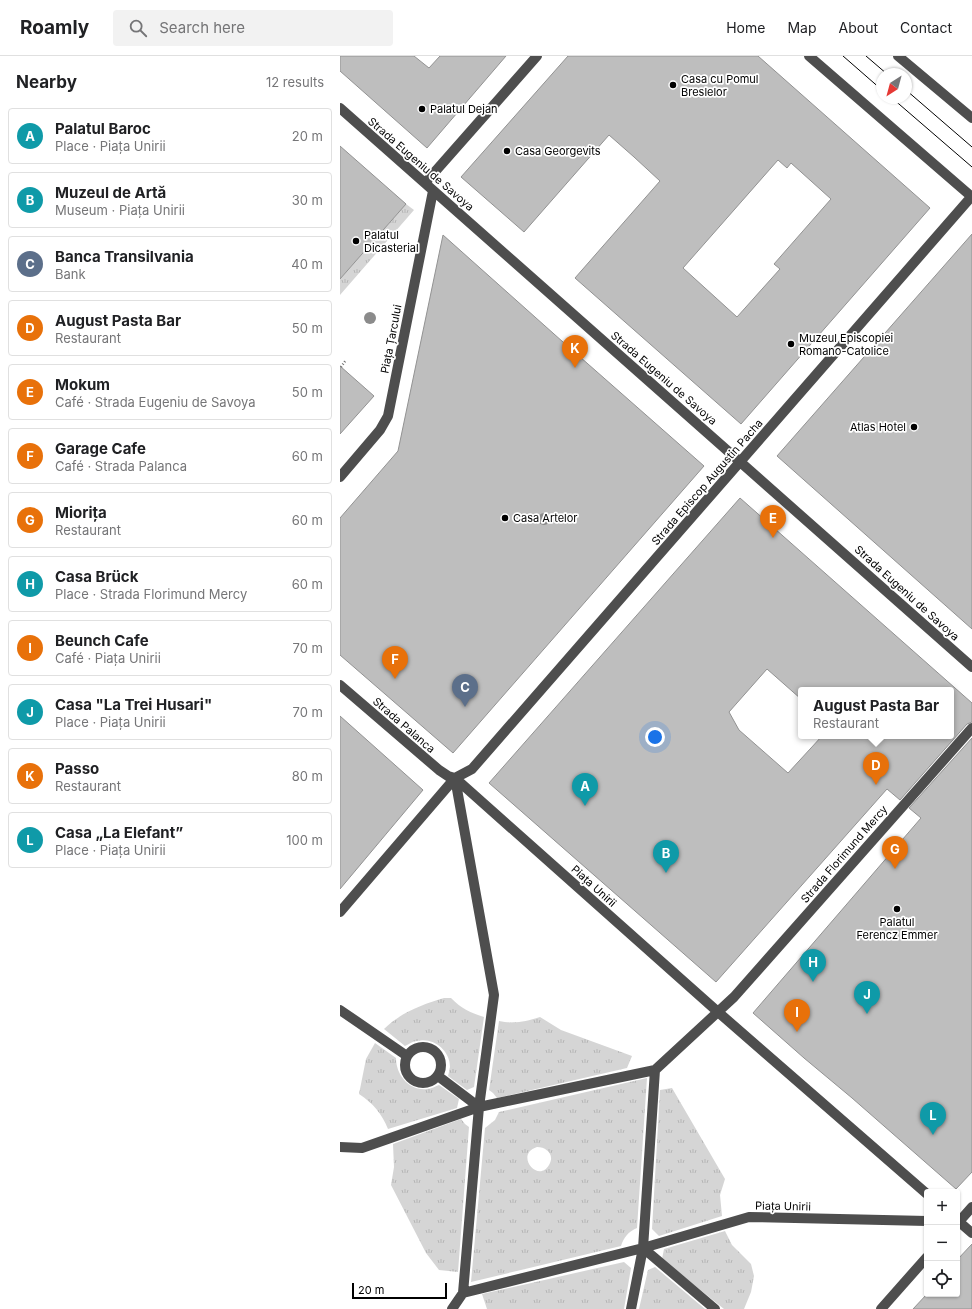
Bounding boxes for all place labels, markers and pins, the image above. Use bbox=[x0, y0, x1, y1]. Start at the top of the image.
place label: Casa cu Pomul Breslelor bbox=[681, 72, 759, 99]
marker: Casa cu Pomul Breslelor bbox=[668, 80, 678, 90]
place label: Palatul Dejan bbox=[430, 102, 498, 116]
marker: Palatul Dejan bbox=[417, 104, 427, 114]
place label: Casa Georgevits bbox=[515, 144, 601, 158]
marker: Casa Georgevits bbox=[502, 146, 512, 156]
place label: Palatul Dicasterial bbox=[364, 228, 419, 255]
marker: Palatul Dicasterial bbox=[351, 236, 361, 246]
place label: Muzeul Episcopiei Romano-Catolice bbox=[799, 331, 893, 358]
pin: K bbox=[562, 335, 588, 368]
marker: Muzeul Episcopiei Romano-Catolice bbox=[786, 339, 796, 349]
place label: Atlas Hotel bbox=[850, 420, 906, 434]
marker: Atlas Hotel bbox=[909, 422, 919, 432]
pin: E bbox=[760, 505, 786, 538]
place label: Casa Artelor bbox=[513, 511, 578, 525]
marker: Casa Artelor bbox=[500, 513, 510, 523]
pin: F bbox=[382, 646, 408, 679]
pin: C bbox=[452, 674, 478, 707]
pin: D bbox=[863, 752, 889, 785]
pin: A bbox=[572, 773, 598, 806]
pin: G bbox=[882, 836, 908, 869]
pin: B bbox=[653, 840, 679, 873]
marker: Palatul Ferencz Emmer bbox=[892, 904, 902, 914]
place label: Palatul Ferencz Emmer bbox=[856, 915, 938, 942]
pin: H bbox=[800, 949, 826, 982]
pin: J bbox=[854, 981, 880, 1014]
pin: I bbox=[784, 999, 810, 1032]
pin: L bbox=[920, 1102, 946, 1135]

